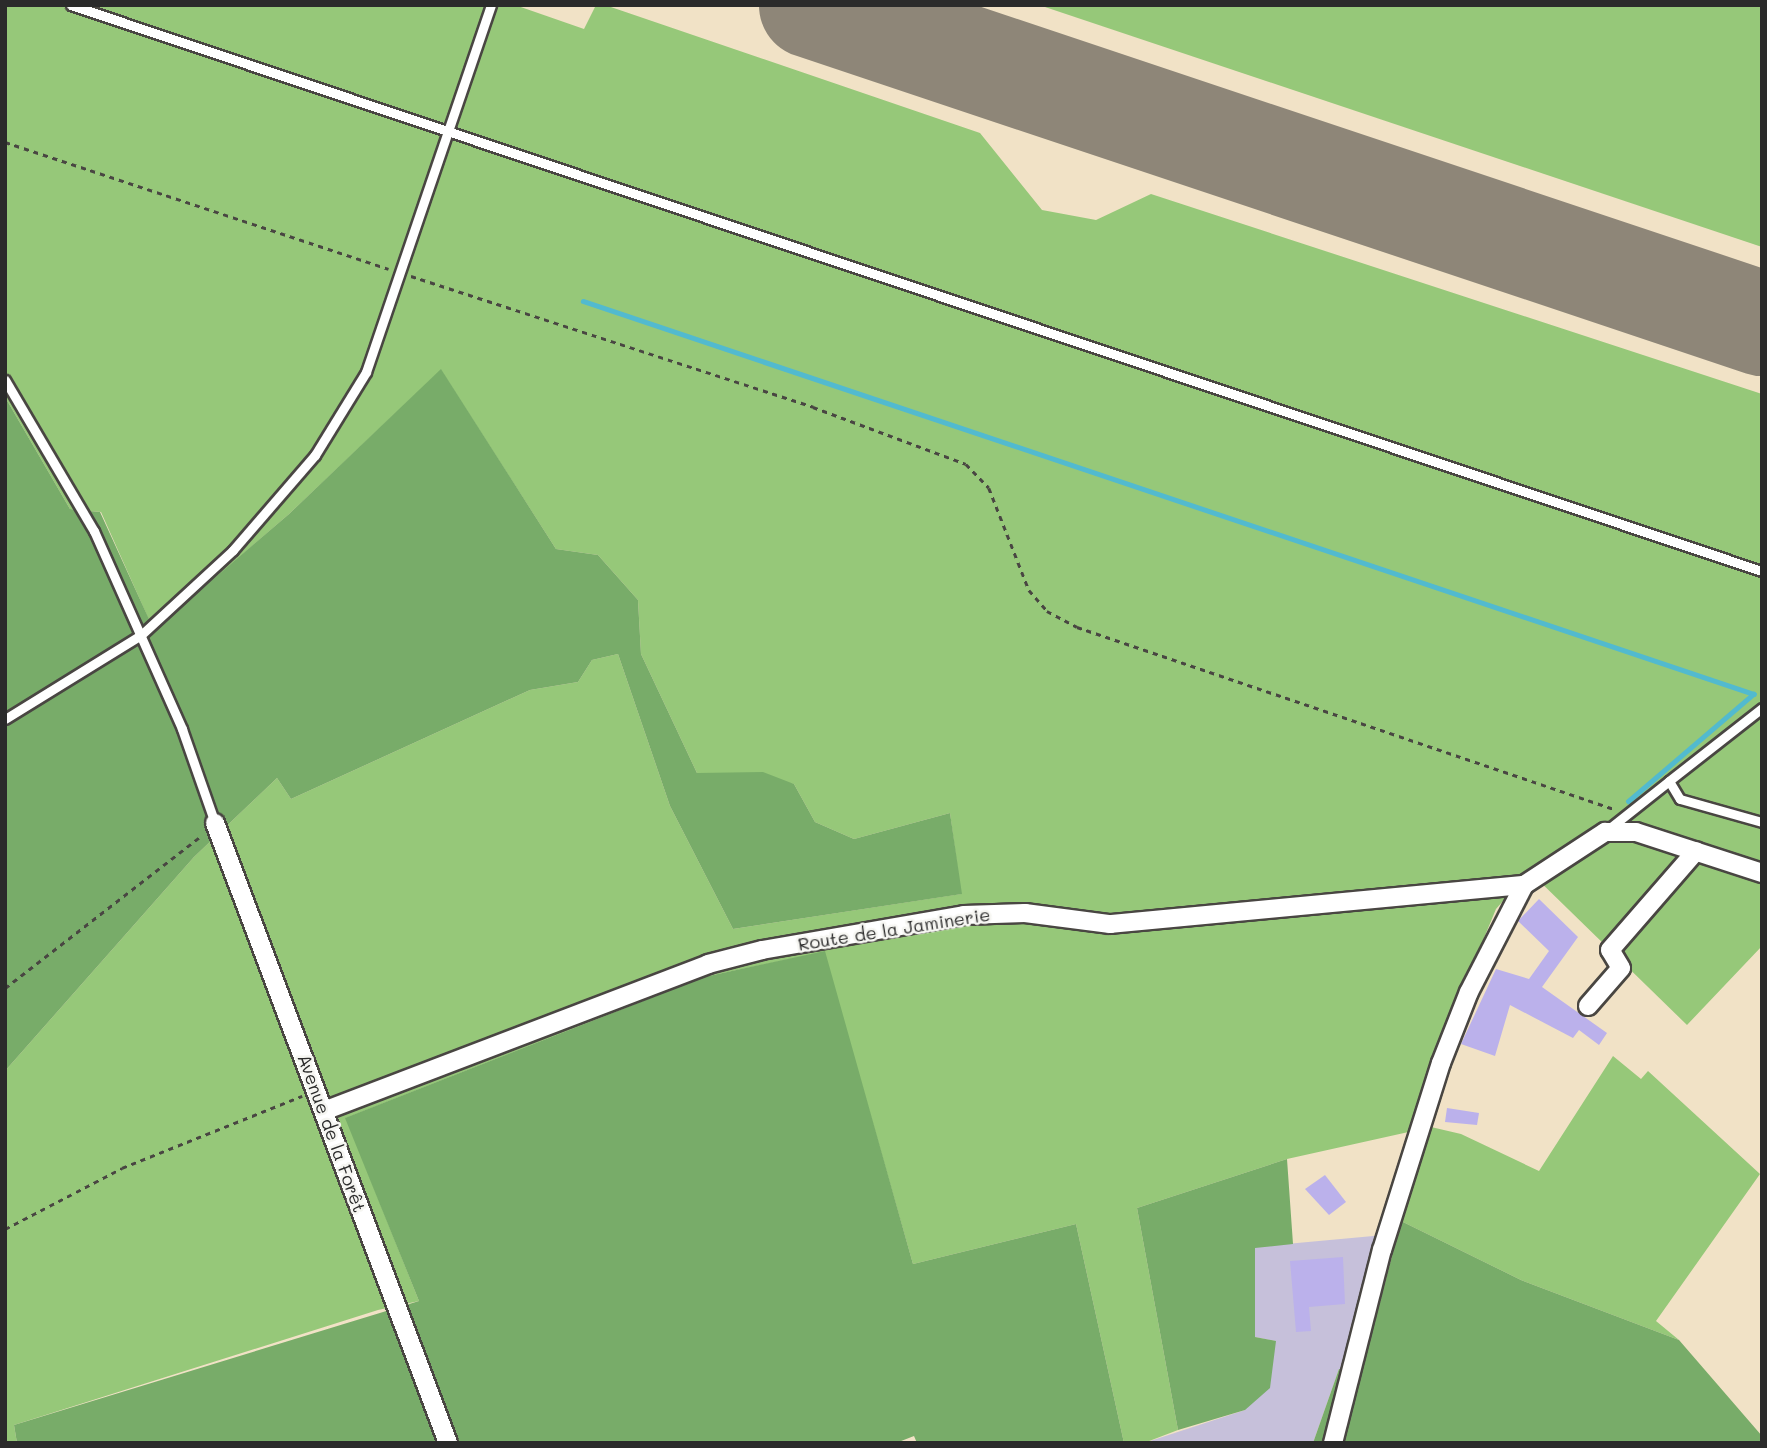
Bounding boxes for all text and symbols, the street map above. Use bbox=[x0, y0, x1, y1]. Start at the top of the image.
street label: Route de la Jaminerie bbox=[796, 903, 992, 955]
street label: Avenue de la Forêt bbox=[293, 1051, 371, 1215]

